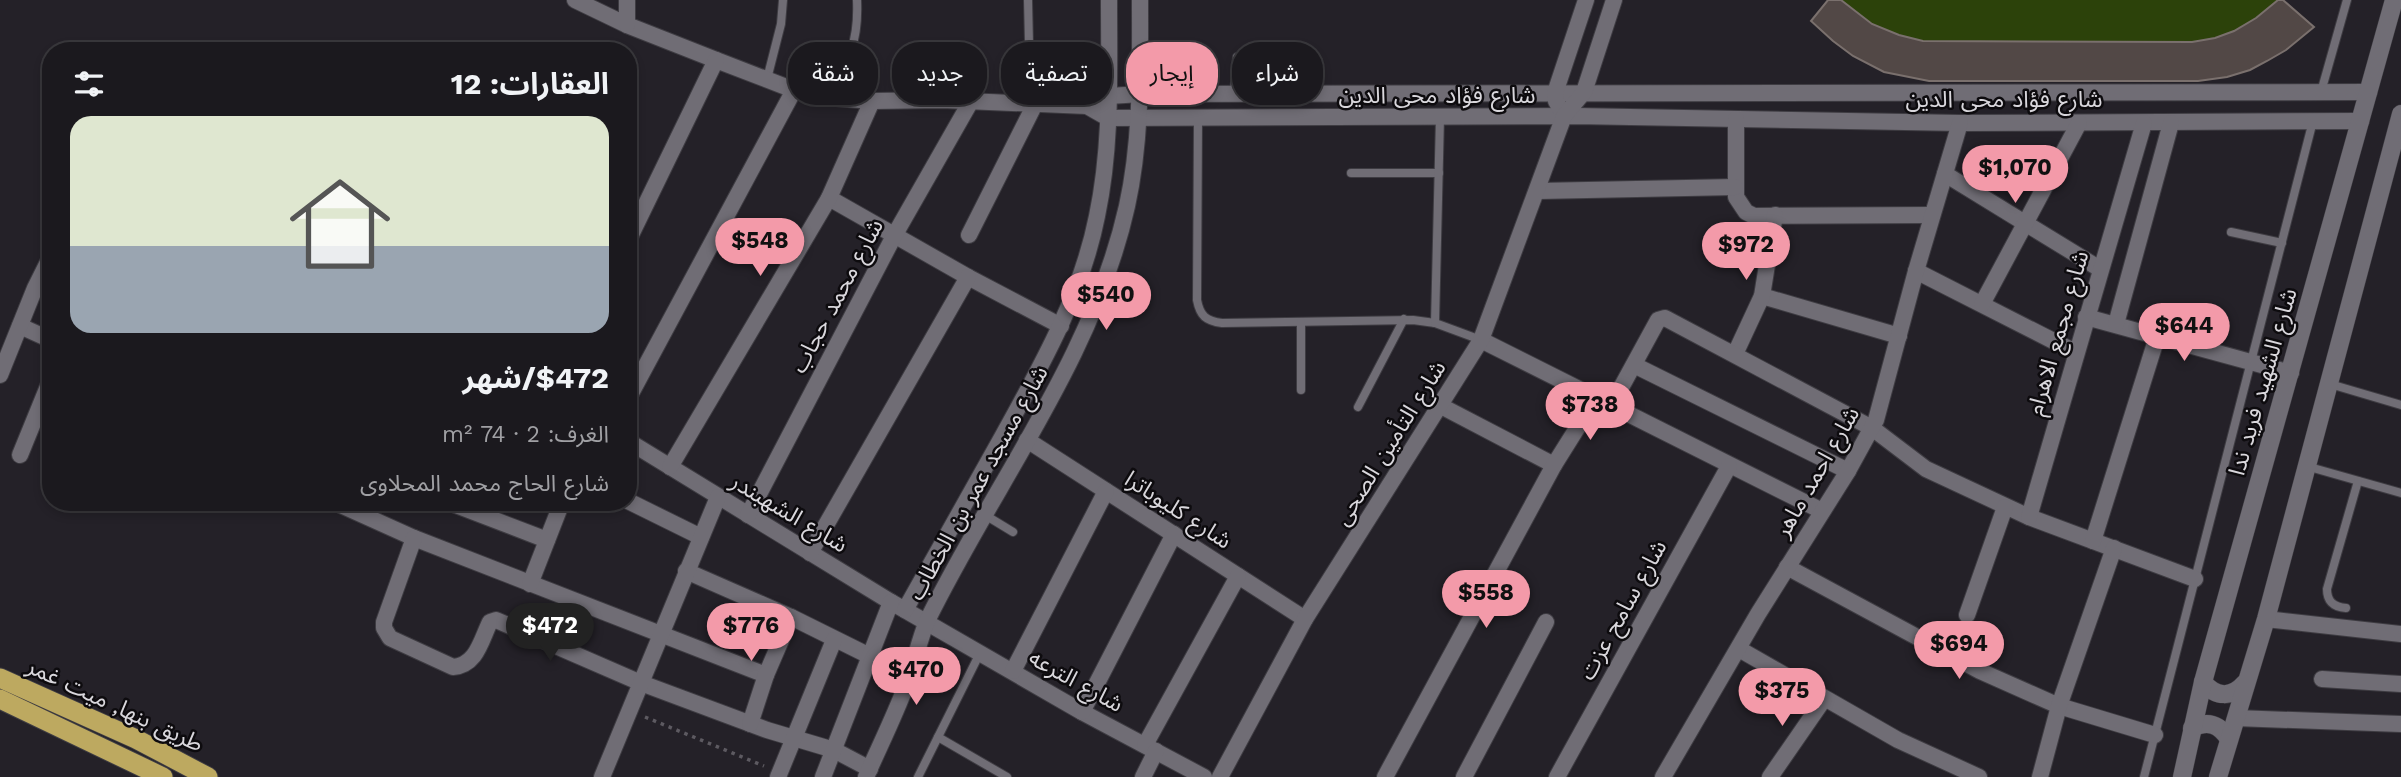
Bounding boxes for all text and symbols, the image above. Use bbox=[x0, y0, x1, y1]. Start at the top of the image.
chip: شقة bbox=[788, 42, 878, 105]
chip: جديد bbox=[892, 42, 987, 105]
chip: تصفية bbox=[1001, 42, 1112, 105]
chip: إيجار bbox=[1126, 42, 1218, 105]
chip: شراء bbox=[1232, 42, 1323, 105]
icon: filters bbox=[70, 65, 108, 103]
text: العقارات: 12 bbox=[451, 66, 609, 101]
street label: شارع فؤاد محى الدين bbox=[1339, 82, 1535, 112]
street label: شارع فؤاد محى الدين bbox=[1906, 86, 2102, 116]
pin: $1,070 bbox=[1958, 146, 2072, 205]
text: $1,070 bbox=[1978, 154, 2052, 181]
icon: home bbox=[277, 161, 403, 287]
street label: شارع محمد حجاب bbox=[785, 214, 892, 379]
pin: $548 bbox=[719, 218, 801, 278]
pin: $972 bbox=[1705, 222, 1787, 282]
text: $548 bbox=[731, 227, 789, 254]
text: $972 bbox=[1718, 231, 1774, 258]
street label: شارع مجمع الاهرام bbox=[2022, 248, 2098, 420]
pin: $540 bbox=[1065, 272, 1147, 332]
text: $540 bbox=[1077, 281, 1135, 308]
street label: شارع الشهيد فريد ندا bbox=[2223, 285, 2306, 480]
pin: $644 bbox=[2143, 304, 2225, 363]
text: $644 bbox=[2155, 312, 2213, 339]
street label: شارع التأمين الصحى bbox=[1328, 355, 1454, 532]
text: $472/شهر bbox=[463, 360, 609, 395]
street label: شارع مسجد عمر بن الخطاب bbox=[902, 361, 1056, 606]
pin: $738 bbox=[1549, 382, 1631, 442]
text: $738 bbox=[1562, 391, 1618, 418]
street label: شارع احمد ماهر bbox=[1768, 402, 1868, 544]
text: الغرف: 2 · 74 m² bbox=[442, 421, 609, 448]
street label: شارع كليوباترا bbox=[1118, 465, 1237, 557]
street label: شارع الشهبندر bbox=[723, 467, 852, 561]
text: شارع الحاج محمد المحلاوى bbox=[360, 470, 609, 497]
street label: شارع سامح عزت bbox=[1573, 535, 1675, 686]
pin: $558 bbox=[1445, 570, 1527, 630]
text: $558 bbox=[1458, 579, 1514, 606]
pin: $472 bbox=[509, 604, 591, 663]
pin: $776 bbox=[710, 604, 792, 663]
text: $472 bbox=[522, 612, 578, 639]
text: $776 bbox=[723, 612, 779, 639]
pin: $694 bbox=[1918, 622, 2000, 681]
text: $694 bbox=[1930, 630, 1988, 657]
street label: شارع الترعه bbox=[1023, 644, 1128, 721]
pin: $470 bbox=[875, 648, 957, 707]
street label: طريق بنها, ميت غمر bbox=[22, 652, 207, 758]
text: $470 bbox=[888, 656, 944, 683]
pin: $375 bbox=[1741, 668, 1823, 728]
text: $375 bbox=[1755, 677, 1809, 704]

